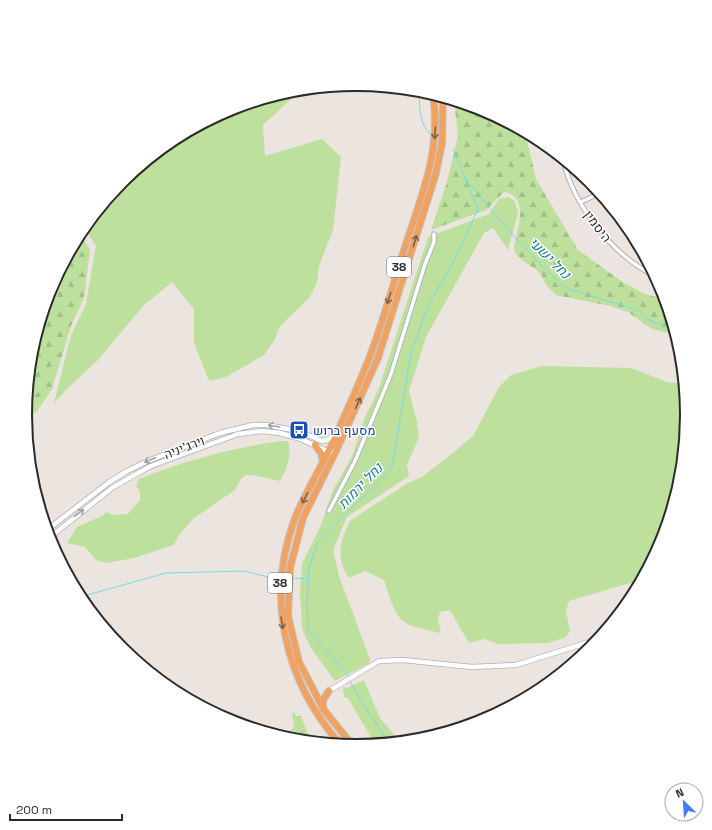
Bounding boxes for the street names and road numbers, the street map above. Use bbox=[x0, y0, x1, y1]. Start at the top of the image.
street label: היסמין bbox=[580, 207, 615, 246]
road number: 38 bbox=[387, 257, 411, 277]
street label: וירג'יניה bbox=[161, 432, 207, 463]
road number: 38 bbox=[268, 573, 292, 593]

